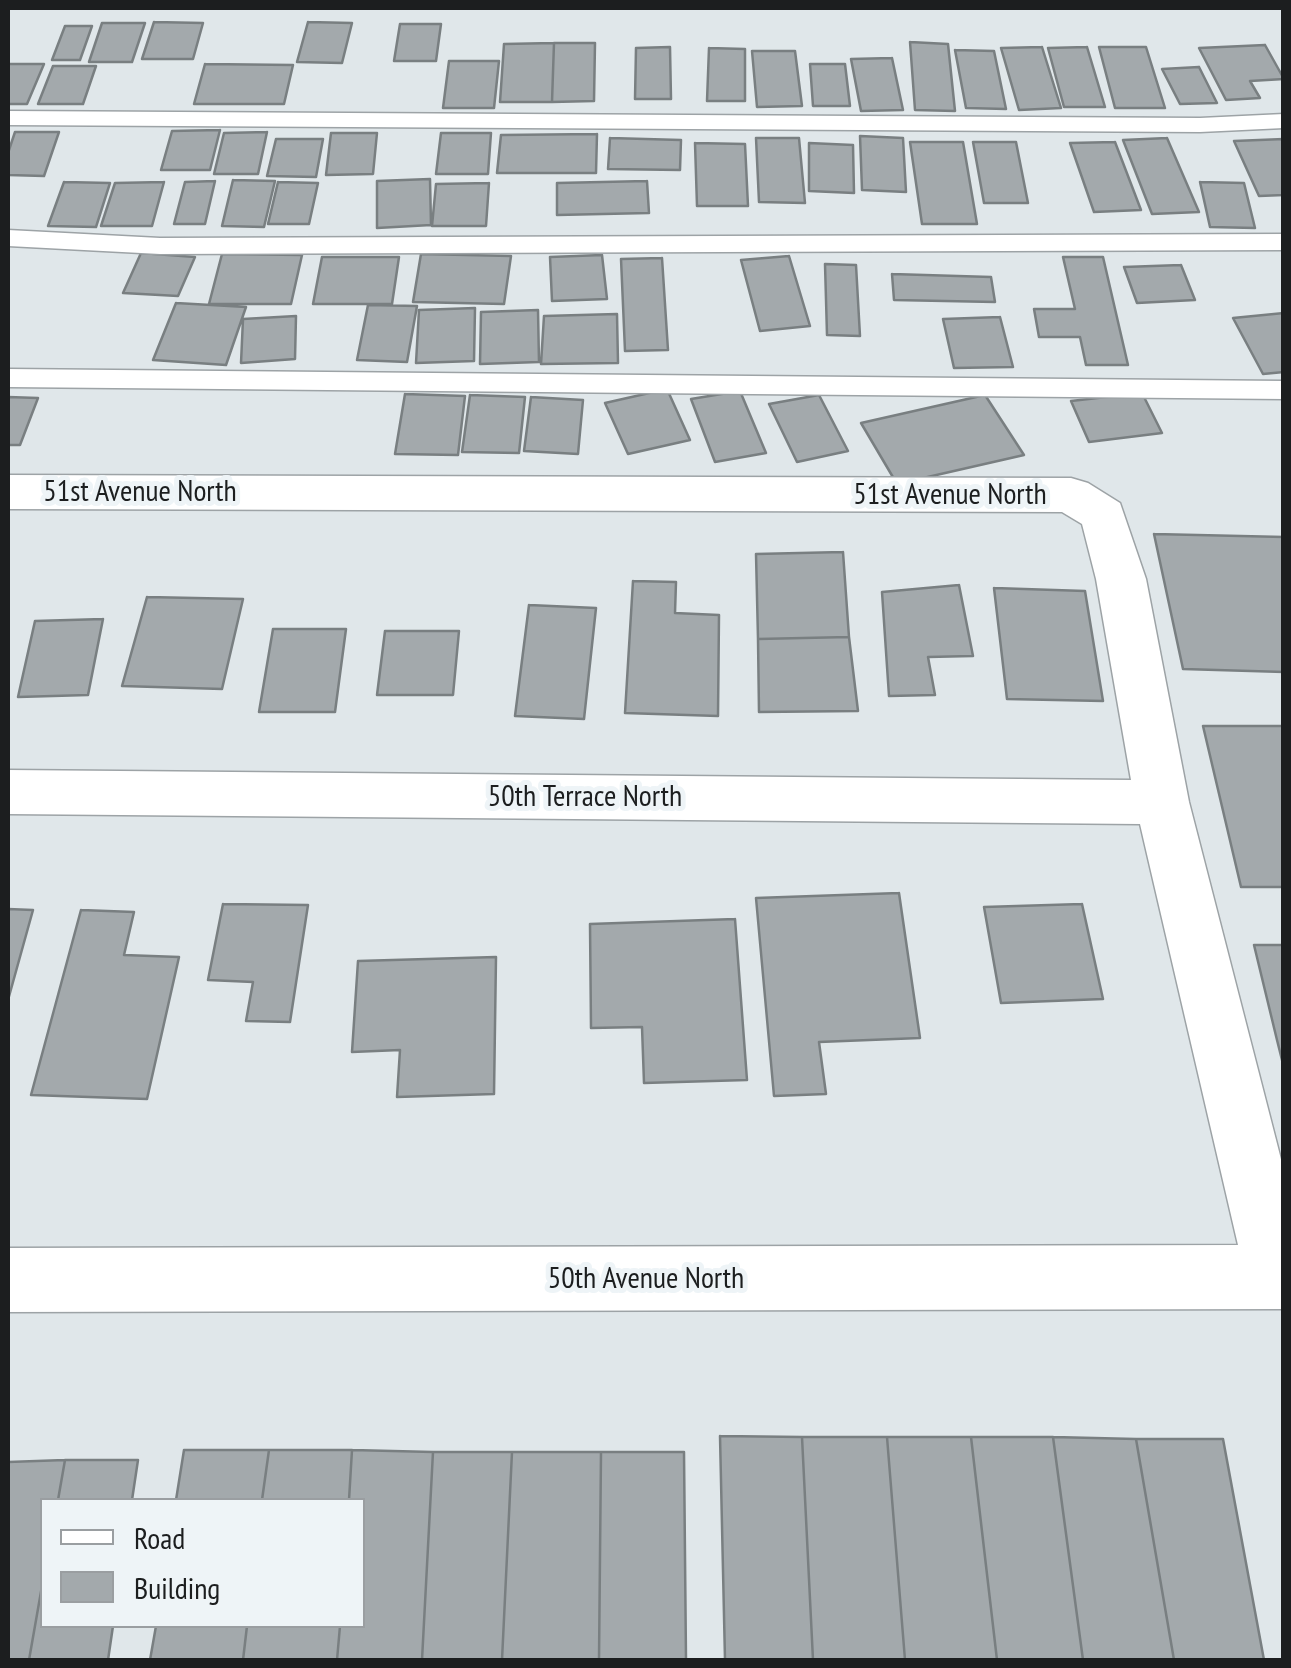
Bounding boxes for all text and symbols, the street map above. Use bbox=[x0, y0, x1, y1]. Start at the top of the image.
street label: 51st Avenue North bbox=[43, 474, 237, 510]
street label: 51st Avenue North bbox=[853, 477, 1047, 513]
street label: 50th Terrace North bbox=[488, 779, 682, 815]
street label: 50th Avenue North bbox=[548, 1261, 744, 1297]
legend bbox=[40, 1498, 365, 1628]
text: Road bbox=[134, 1518, 185, 1557]
text: Building bbox=[134, 1568, 220, 1607]

